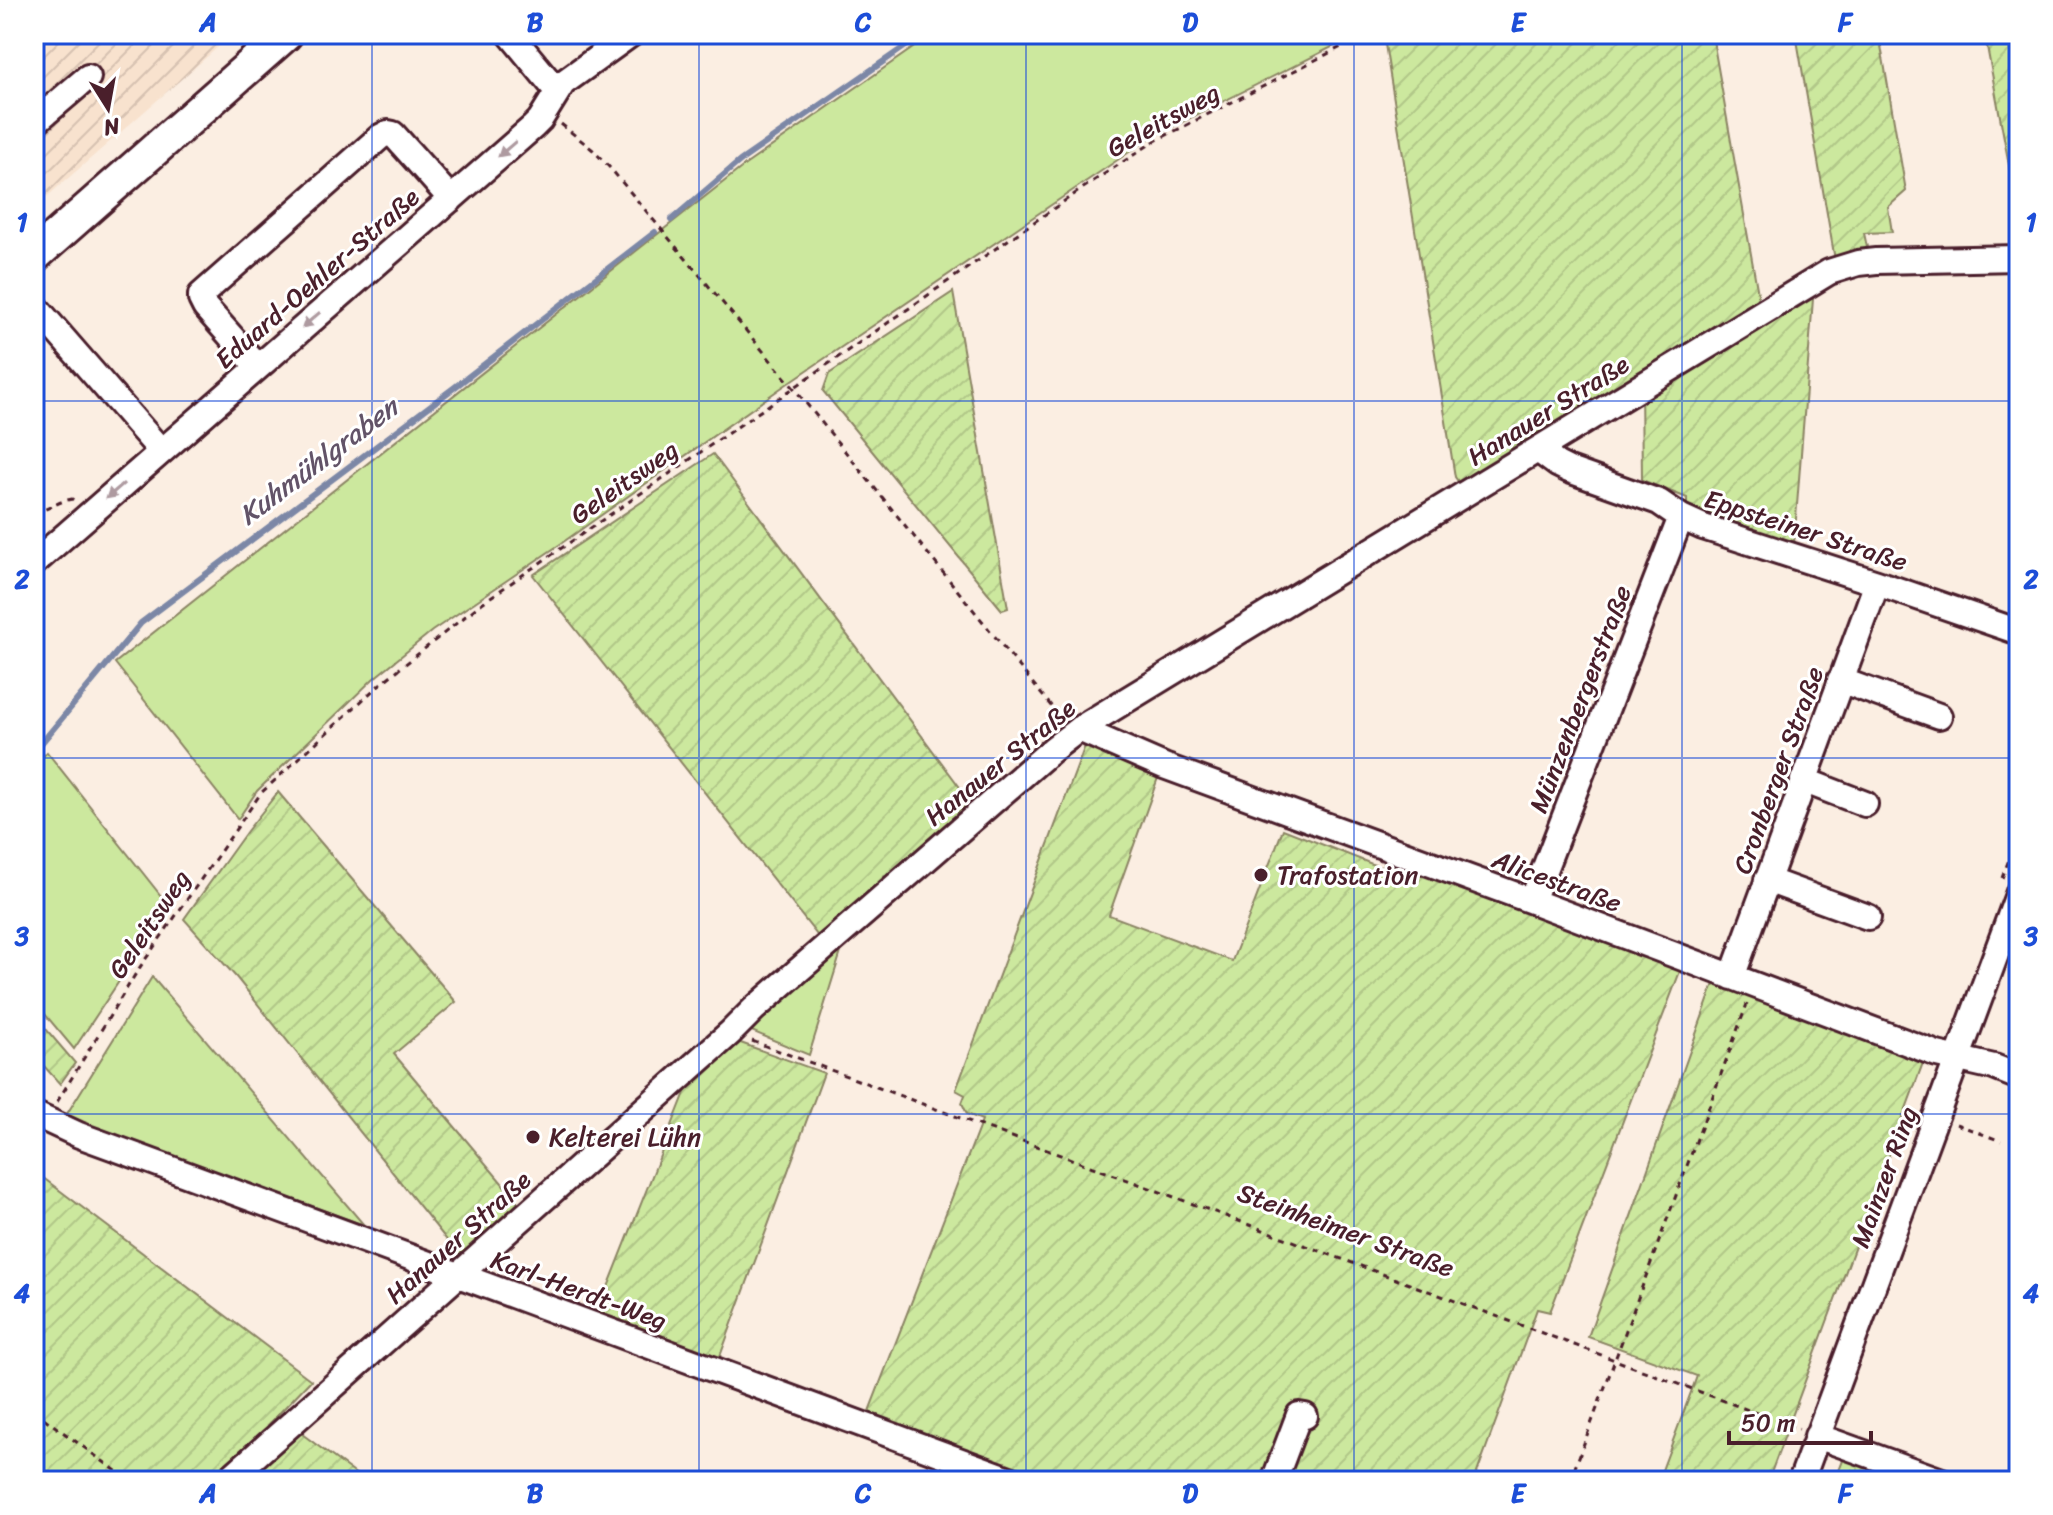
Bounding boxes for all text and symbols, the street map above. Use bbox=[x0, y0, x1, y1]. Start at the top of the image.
text: A bbox=[198, 0, 217, 45]
text: B bbox=[527, 0, 544, 45]
text: C bbox=[854, 0, 872, 45]
text: D bbox=[1182, 0, 1198, 45]
text: E bbox=[1511, 0, 1528, 45]
text: F bbox=[1837, 0, 1854, 45]
north arrow bbox=[68, 68, 148, 148]
street label: Geleitsweg bbox=[1098, 70, 1228, 170]
text: N bbox=[100, 106, 124, 148]
one-way arrow bbox=[498, 140, 517, 158]
street label: Eduard-Oehler-Straße bbox=[204, 175, 431, 381]
text: 1 bbox=[16, 199, 28, 245]
text: 1 bbox=[2025, 199, 2037, 245]
one-way arrow bbox=[302, 311, 322, 328]
street label: Hanauer Straße bbox=[1458, 341, 1639, 478]
water label: Kuhmühlgraben bbox=[227, 382, 411, 538]
street label: Geleitsweg bbox=[560, 428, 688, 536]
street label: Eppsteiner Straße bbox=[1698, 476, 1914, 584]
one-way arrow bbox=[106, 482, 126, 499]
text: 2 bbox=[13, 556, 30, 602]
text: 2 bbox=[2022, 556, 2039, 602]
street label: Münzenbergerstraße bbox=[1515, 578, 1645, 820]
street label: Cronberger Straße bbox=[1719, 660, 1837, 880]
street label: Hanauer Straße bbox=[914, 686, 1086, 838]
street label: Alicestraße bbox=[1485, 836, 1628, 926]
place label: Trafostation bbox=[1277, 852, 1418, 898]
street label: Geleitsweg bbox=[95, 860, 203, 988]
marker: Trafostation bbox=[1252, 866, 1270, 884]
text: 3 bbox=[14, 913, 30, 959]
text: 3 bbox=[2023, 913, 2039, 959]
street label: Mainzer Ring bbox=[1837, 1100, 1931, 1254]
place label: Kelterei Lühn bbox=[549, 1114, 701, 1160]
marker: Kelterei Lühn bbox=[524, 1128, 542, 1146]
street label: Hanauer Straße bbox=[374, 1158, 542, 1316]
street label: Steinheimer Straße bbox=[1231, 1169, 1461, 1291]
street label: Karl-Herdt-Weg bbox=[484, 1237, 674, 1343]
text: 4 bbox=[14, 1270, 30, 1316]
text: 4 bbox=[2023, 1270, 2039, 1316]
scale bar bbox=[1729, 1395, 1871, 1445]
text: 50 m bbox=[1741, 1402, 1796, 1444]
text: A bbox=[198, 1470, 217, 1515]
text: B bbox=[527, 1470, 544, 1515]
text: C bbox=[854, 1470, 872, 1515]
text: D bbox=[1182, 1470, 1198, 1515]
text: E bbox=[1511, 1470, 1528, 1515]
text: F bbox=[1837, 1470, 1854, 1515]

